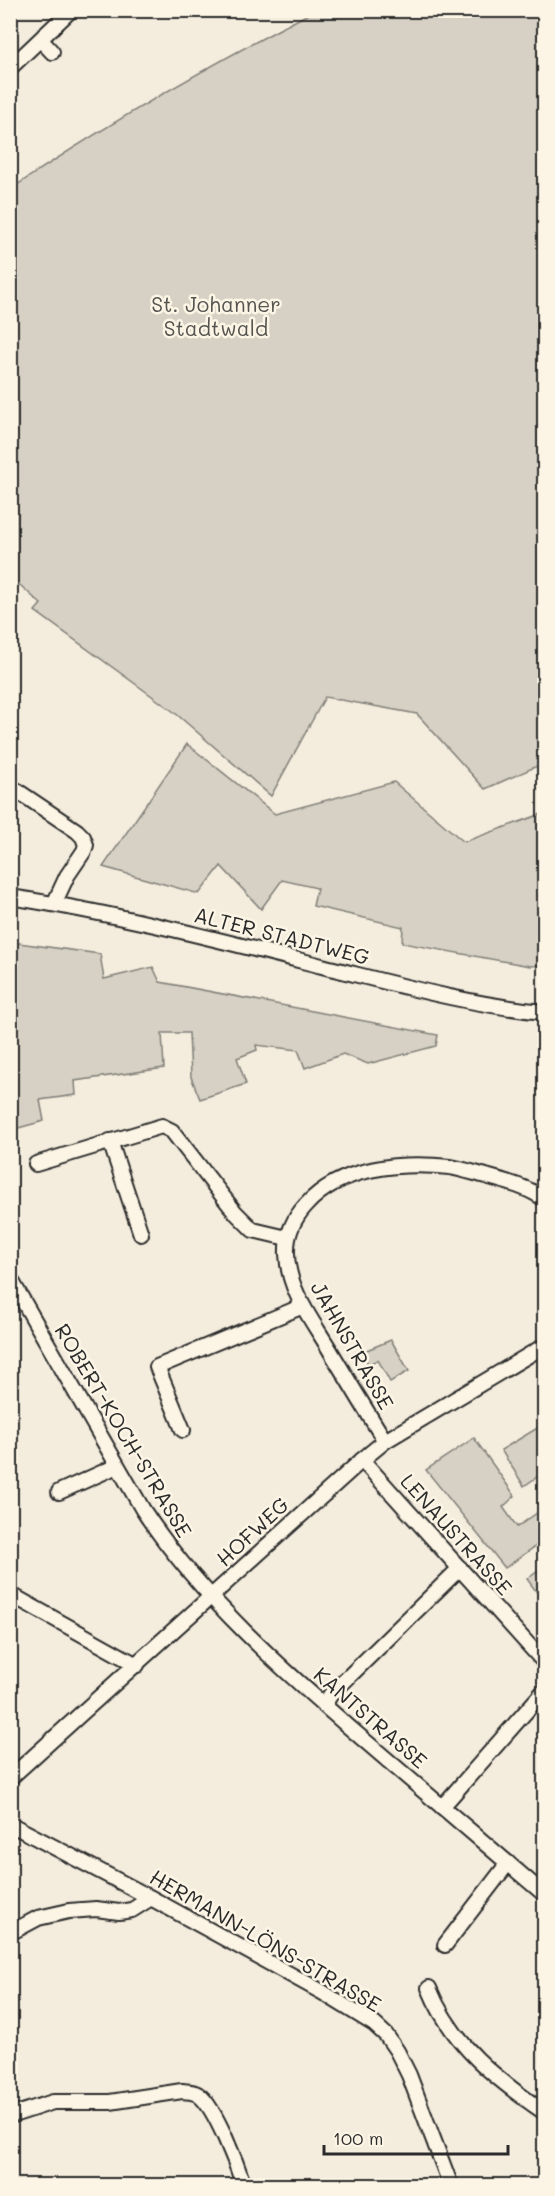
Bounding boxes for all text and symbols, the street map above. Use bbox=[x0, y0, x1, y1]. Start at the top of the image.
park label: St. Johanner Stadtwald bbox=[151, 290, 281, 341]
street label: ALTER STADTWEG bbox=[192, 900, 372, 970]
street label: JAHNSTRASSE bbox=[305, 1276, 401, 1414]
street label: ROBERT-KOCH-STRASSE bbox=[49, 1318, 199, 1542]
street label: LENAUSTRASSE bbox=[395, 1468, 519, 1600]
street label: HOFWEG bbox=[210, 1491, 294, 1571]
street label: KANTSTRASSE bbox=[309, 1660, 433, 1774]
street label: HERMANN-LÖNS-STRASSE bbox=[146, 1863, 386, 2017]
scale bar bbox=[324, 2118, 508, 2156]
text: 100 m bbox=[333, 2126, 383, 2150]

